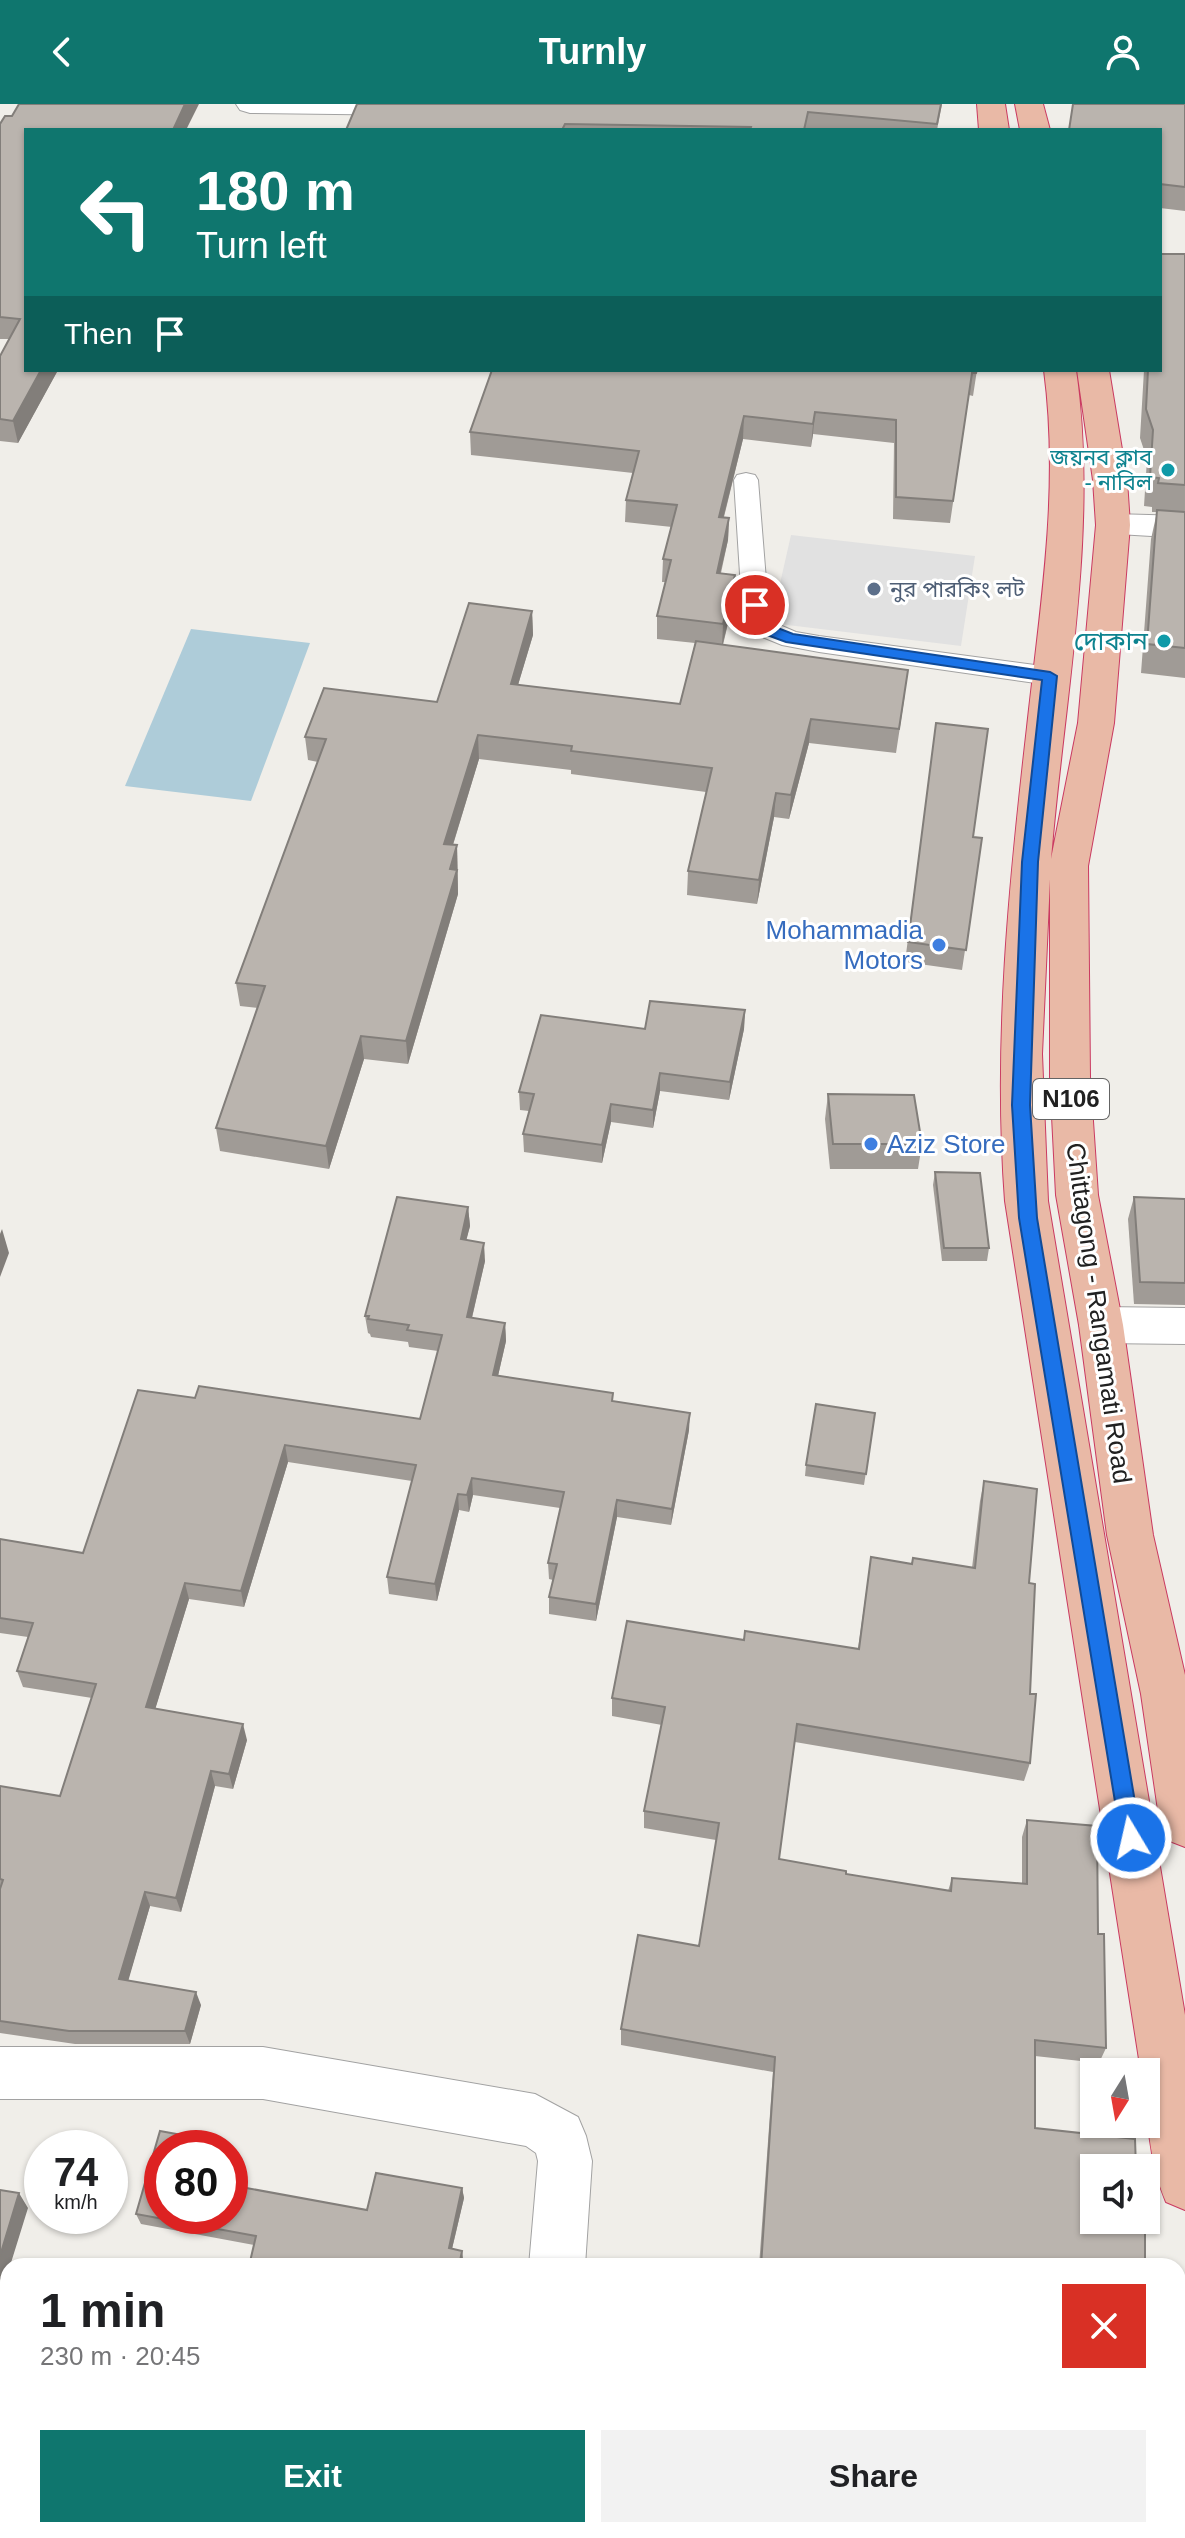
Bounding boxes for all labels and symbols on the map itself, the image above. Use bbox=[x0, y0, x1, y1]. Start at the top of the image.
place label: জয়নব ক্লাব - নাবিল bbox=[1049, 445, 1153, 495]
marker: জয়নব ক্লাব - নাবিল bbox=[1159, 461, 1177, 479]
pin bbox=[721, 571, 789, 639]
place label: নুর পারকিং লট bbox=[889, 577, 1026, 603]
marker: নুর পারকিং লট bbox=[865, 580, 883, 598]
place label: দোকান bbox=[1074, 626, 1148, 656]
marker: দোকান bbox=[1155, 632, 1173, 650]
place label: Mohammadia Motors bbox=[765, 915, 924, 975]
marker: Mohammadia Motors bbox=[930, 936, 948, 954]
road number: N106 bbox=[1033, 1079, 1109, 1119]
place label: Aziz Store bbox=[887, 1129, 1006, 1159]
marker: Aziz Store bbox=[862, 1135, 880, 1153]
street label: Chittagong - Rangamati Road bbox=[1060, 1141, 1138, 1485]
position arrow bbox=[1089, 1796, 1173, 1880]
north arrow bbox=[1080, 2058, 1160, 2138]
speed limit sign: 80 bbox=[144, 2130, 248, 2234]

